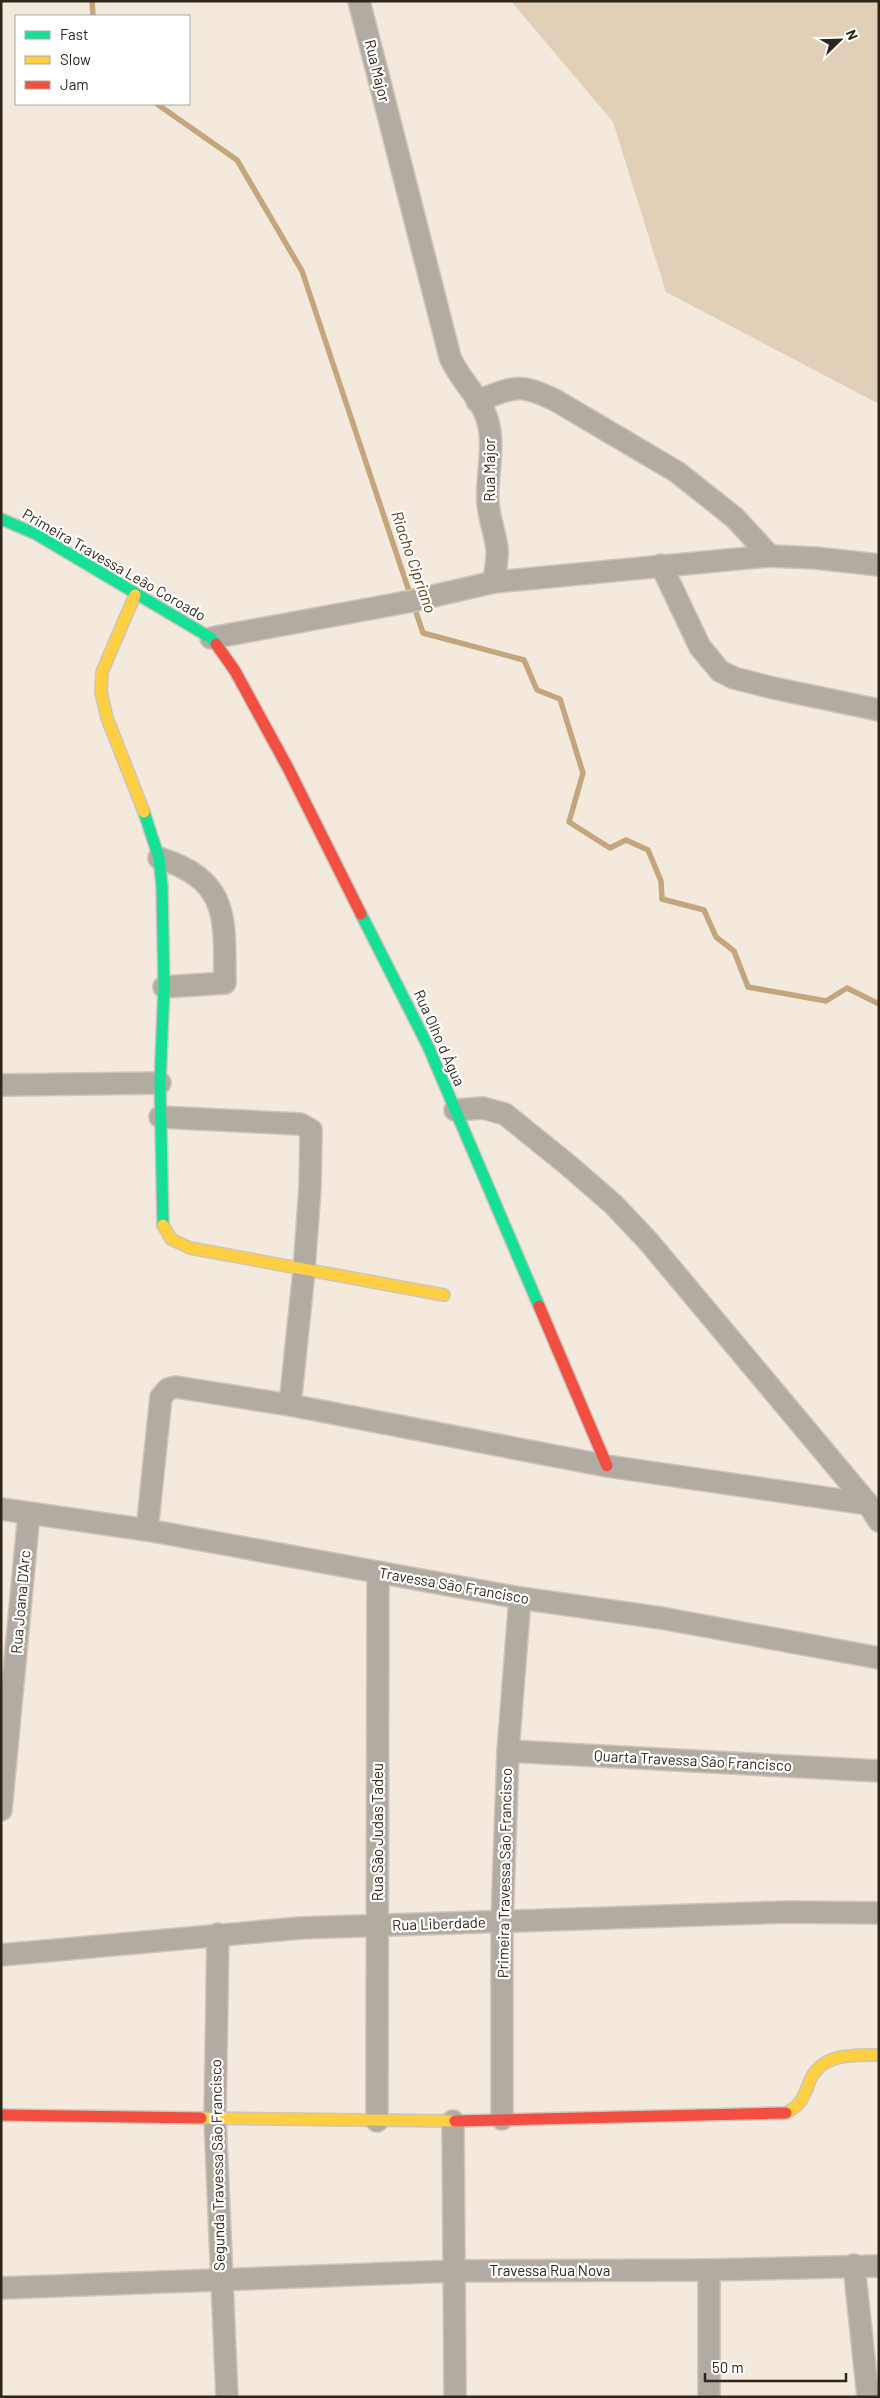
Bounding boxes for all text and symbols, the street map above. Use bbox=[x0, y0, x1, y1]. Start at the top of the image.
legend bbox=[15, 15, 190, 105]
north arrow bbox=[815, 15, 865, 65]
text: Fast bbox=[60, 25, 88, 43]
text: N bbox=[843, 27, 862, 42]
street label: Rua Major bbox=[362, 38, 395, 104]
text: Slow bbox=[60, 50, 91, 68]
text: Jam bbox=[60, 75, 89, 93]
street label: Rua Major bbox=[480, 438, 498, 502]
street label: Primeira Travessa Leão Coroado bbox=[20, 504, 209, 624]
water label: Riacho Cipriano bbox=[388, 508, 441, 615]
street label: Rua Olho d Água bbox=[411, 987, 469, 1089]
street label: Rua Joana D'Arc bbox=[7, 1549, 34, 1654]
street label: Travessa São Francisco bbox=[378, 1563, 531, 1607]
street label: Quarta Travessa São Francisco bbox=[594, 1746, 792, 1774]
street label: Rua São Judas Tadeu bbox=[368, 1763, 386, 1901]
street label: Primeira Travessa São Francisco bbox=[493, 1768, 515, 1978]
street label: Rua Liberdade bbox=[392, 1912, 486, 1934]
street label: Segunda Travessa São Francisco bbox=[206, 2059, 228, 2271]
street label: Travessa Rua Nova bbox=[490, 2261, 610, 2279]
scale bar bbox=[705, 2350, 846, 2382]
text: 50 m bbox=[712, 2358, 744, 2376]

